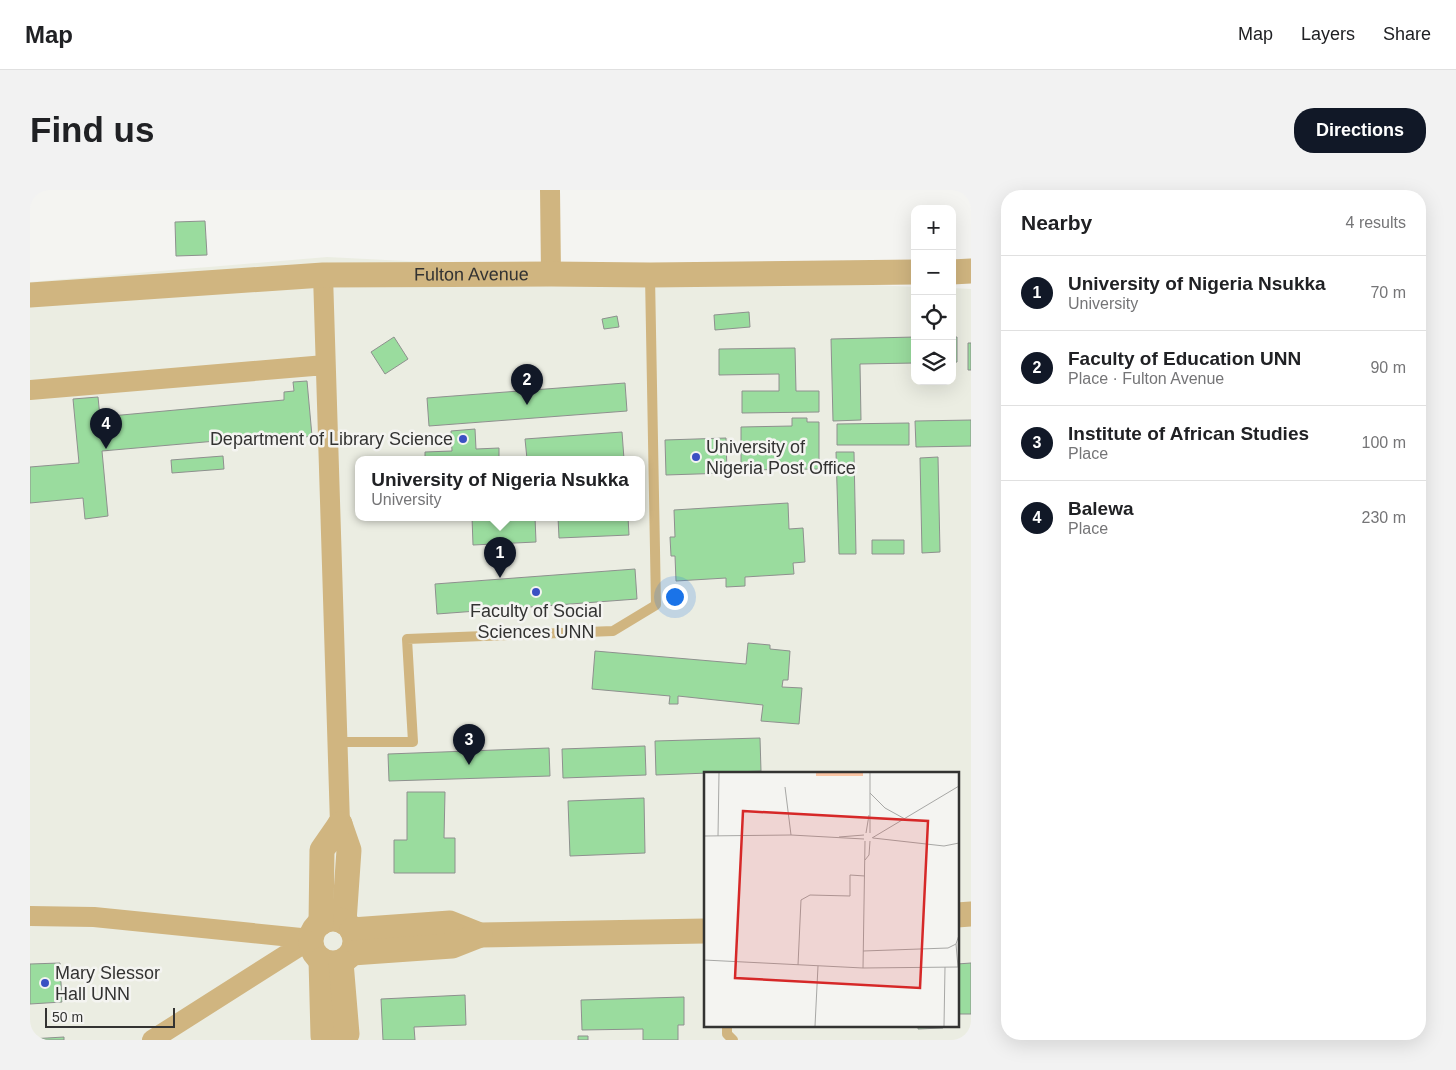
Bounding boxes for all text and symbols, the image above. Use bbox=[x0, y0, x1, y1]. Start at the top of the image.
text: Map bbox=[25, 21, 73, 48]
text: Map bbox=[1238, 24, 1273, 44]
text: Layers bbox=[1301, 24, 1355, 44]
text: Share bbox=[1383, 24, 1431, 44]
button: Directions bbox=[1294, 108, 1426, 153]
text: Find us bbox=[30, 110, 154, 149]
map controls bbox=[911, 205, 956, 385]
button: + bbox=[911, 205, 956, 250]
text: Nearby bbox=[1021, 211, 1092, 234]
text: 4 results bbox=[1346, 214, 1406, 231]
button: − bbox=[911, 250, 956, 295]
street label: Fulton Avenue bbox=[414, 264, 529, 285]
text: University of Nigeria Nsukka bbox=[1068, 273, 1326, 294]
text: 1 bbox=[1033, 284, 1041, 301]
text: 70 m bbox=[1370, 284, 1406, 301]
button: locate bbox=[911, 295, 956, 340]
text: University bbox=[1068, 295, 1138, 312]
button: layers bbox=[911, 340, 956, 385]
text: Faculty of Education UNN bbox=[1068, 348, 1301, 369]
text: 2 bbox=[1033, 359, 1041, 376]
text: 90 m bbox=[1370, 359, 1406, 376]
pin: 2 bbox=[511, 364, 543, 405]
text: Place · Fulton Avenue bbox=[1068, 370, 1224, 387]
pin: 4 bbox=[90, 408, 122, 449]
text: Institute of African Studies bbox=[1068, 423, 1309, 444]
place label: Department of Library Science bbox=[210, 429, 453, 449]
marker: Department of Library Science bbox=[457, 433, 469, 445]
text: 3 bbox=[1033, 434, 1041, 451]
text: 100 m bbox=[1362, 434, 1406, 451]
place label: University of Nigeria Post Office bbox=[706, 437, 856, 478]
text: Place bbox=[1068, 445, 1108, 462]
marker: University of Nigeria Post Office bbox=[690, 451, 702, 463]
popup bbox=[355, 456, 645, 521]
text: University of Nigeria Nsukka bbox=[371, 469, 629, 490]
text: University bbox=[371, 491, 441, 508]
text: Balewa bbox=[1068, 498, 1133, 519]
text: 4 bbox=[1033, 509, 1041, 526]
text: 230 m bbox=[1362, 509, 1406, 526]
text: Place bbox=[1068, 520, 1108, 537]
pin: 1 bbox=[484, 537, 516, 578]
your location bbox=[662, 584, 688, 610]
marker: Faculty of Social Sciences UNN bbox=[530, 586, 542, 598]
place label: Faculty of Social Sciences UNN bbox=[470, 601, 602, 642]
pin: 3 bbox=[453, 724, 485, 765]
inset map bbox=[704, 772, 958, 1028]
place label: Mary Slessor Hall UNN bbox=[55, 963, 160, 1004]
marker: Mary Slessor Hall UNN bbox=[39, 977, 51, 989]
scale bar bbox=[45, 1005, 175, 1028]
text: 50 m bbox=[52, 1009, 83, 1025]

